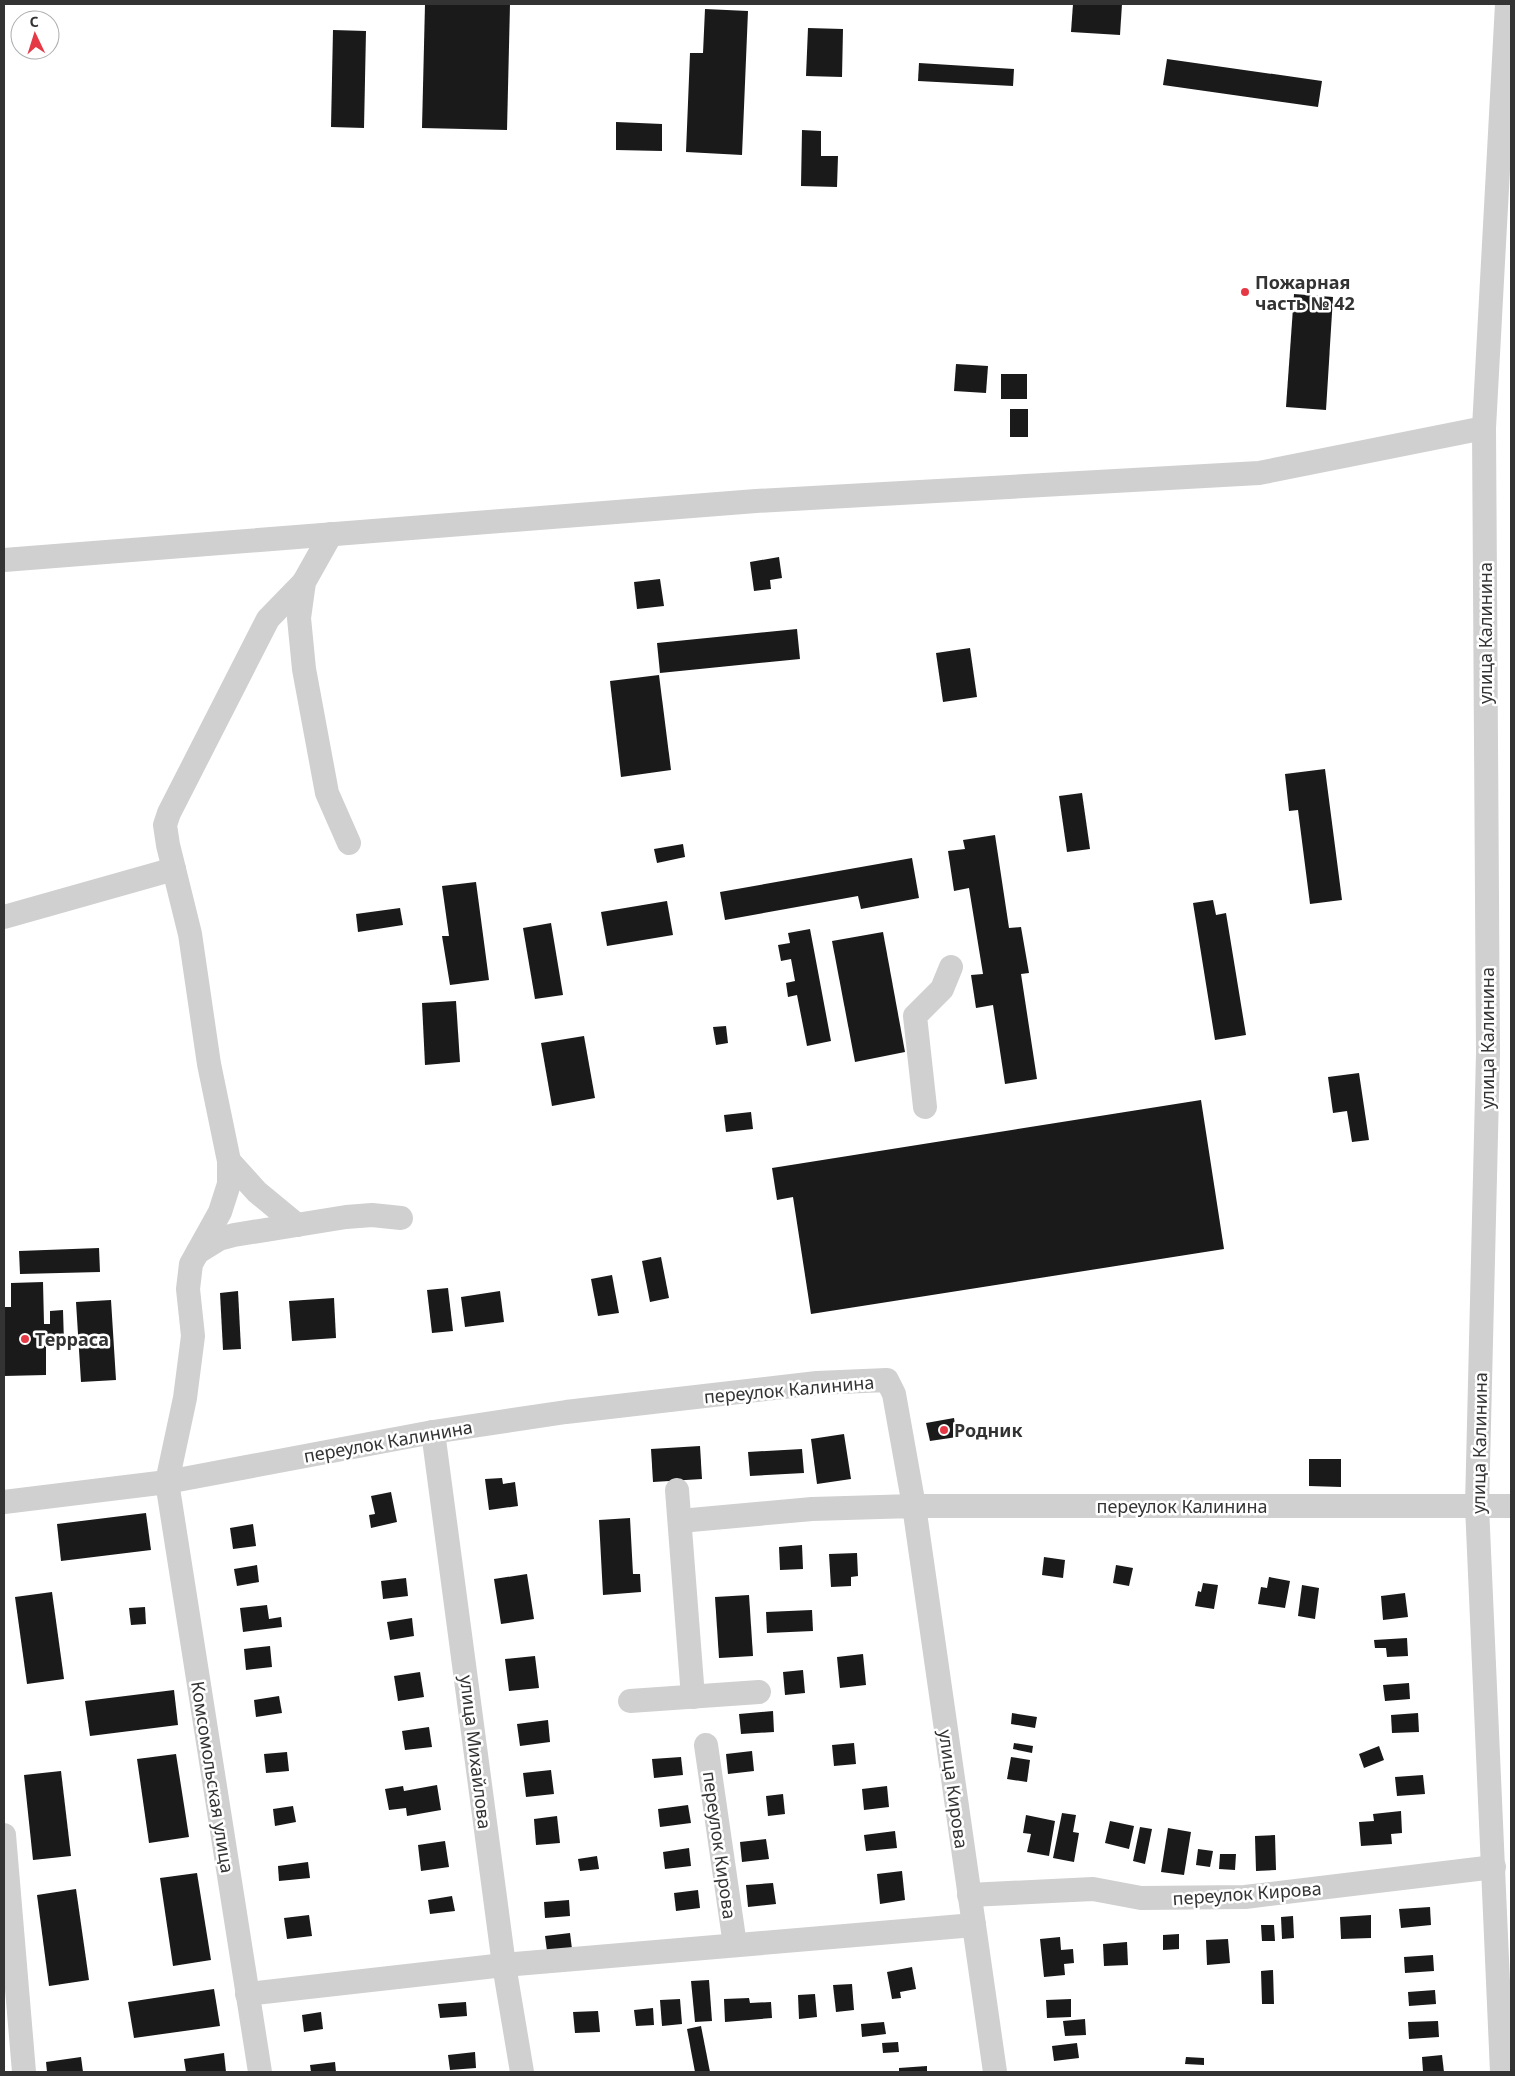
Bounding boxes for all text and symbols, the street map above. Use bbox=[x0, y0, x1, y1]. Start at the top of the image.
north arrow bbox=[10, 10, 60, 60]
text: С bbox=[29, 12, 39, 31]
place label: Пожарная часть № 42 bbox=[1255, 270, 1355, 315]
marker: Пожарная часть № 42 bbox=[1239, 286, 1251, 298]
street label: улица Калинина bbox=[1473, 562, 1497, 704]
street label: улица Калинина bbox=[1475, 967, 1499, 1109]
place label: Терраса bbox=[35, 1327, 109, 1351]
marker: Терраса bbox=[19, 1333, 31, 1345]
street label: переулок Калинина bbox=[703, 1370, 875, 1408]
street label: улица Калинина bbox=[1466, 1372, 1492, 1514]
street label: переулок Калинина bbox=[302, 1414, 474, 1468]
place label: Родник bbox=[954, 1418, 1023, 1442]
marker: Родник bbox=[938, 1424, 950, 1436]
street label: переулок Калинина bbox=[1096, 1494, 1268, 1518]
street label: улица Михайлова bbox=[455, 1674, 497, 1830]
street label: Комсомольская улица bbox=[186, 1679, 240, 1875]
street label: улица Кирова bbox=[934, 1728, 974, 1850]
street label: переулок Кирова bbox=[698, 1769, 742, 1921]
street label: переулок Кирова bbox=[1172, 1876, 1322, 1910]

